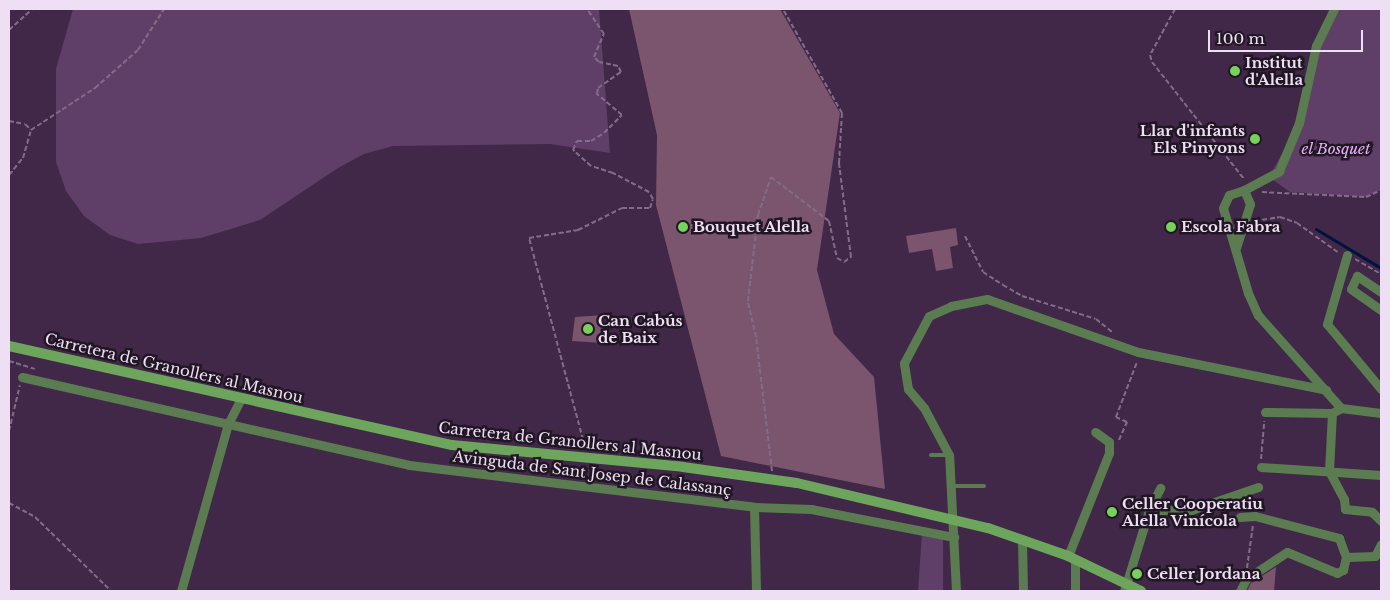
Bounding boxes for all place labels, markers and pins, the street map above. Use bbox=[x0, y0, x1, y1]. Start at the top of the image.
place label: Institut d'Alella bbox=[1245, 53, 1303, 88]
marker: Institut d'Alella bbox=[1229, 65, 1241, 77]
place label: Llar d'infants Els Pinyons bbox=[1139, 121, 1245, 156]
marker: Llar d'infants Els Pinyons bbox=[1249, 133, 1261, 145]
place label: Bouquet Alella bbox=[693, 218, 810, 236]
place label: Escola Fabra bbox=[1181, 218, 1280, 236]
marker: Bouquet Alella bbox=[677, 221, 689, 233]
marker: Escola Fabra bbox=[1165, 221, 1177, 233]
place label: Can Cabús de Baix bbox=[598, 311, 683, 346]
marker: Can Cabús de Baix bbox=[582, 323, 594, 335]
place label: Celler Cooperatiu Alella Vinícola bbox=[1122, 494, 1263, 529]
marker: Celler Cooperatiu Alella Vinícola bbox=[1106, 506, 1118, 518]
place label: Celler Jordana bbox=[1147, 565, 1261, 583]
marker: Celler Jordana bbox=[1131, 568, 1143, 580]

